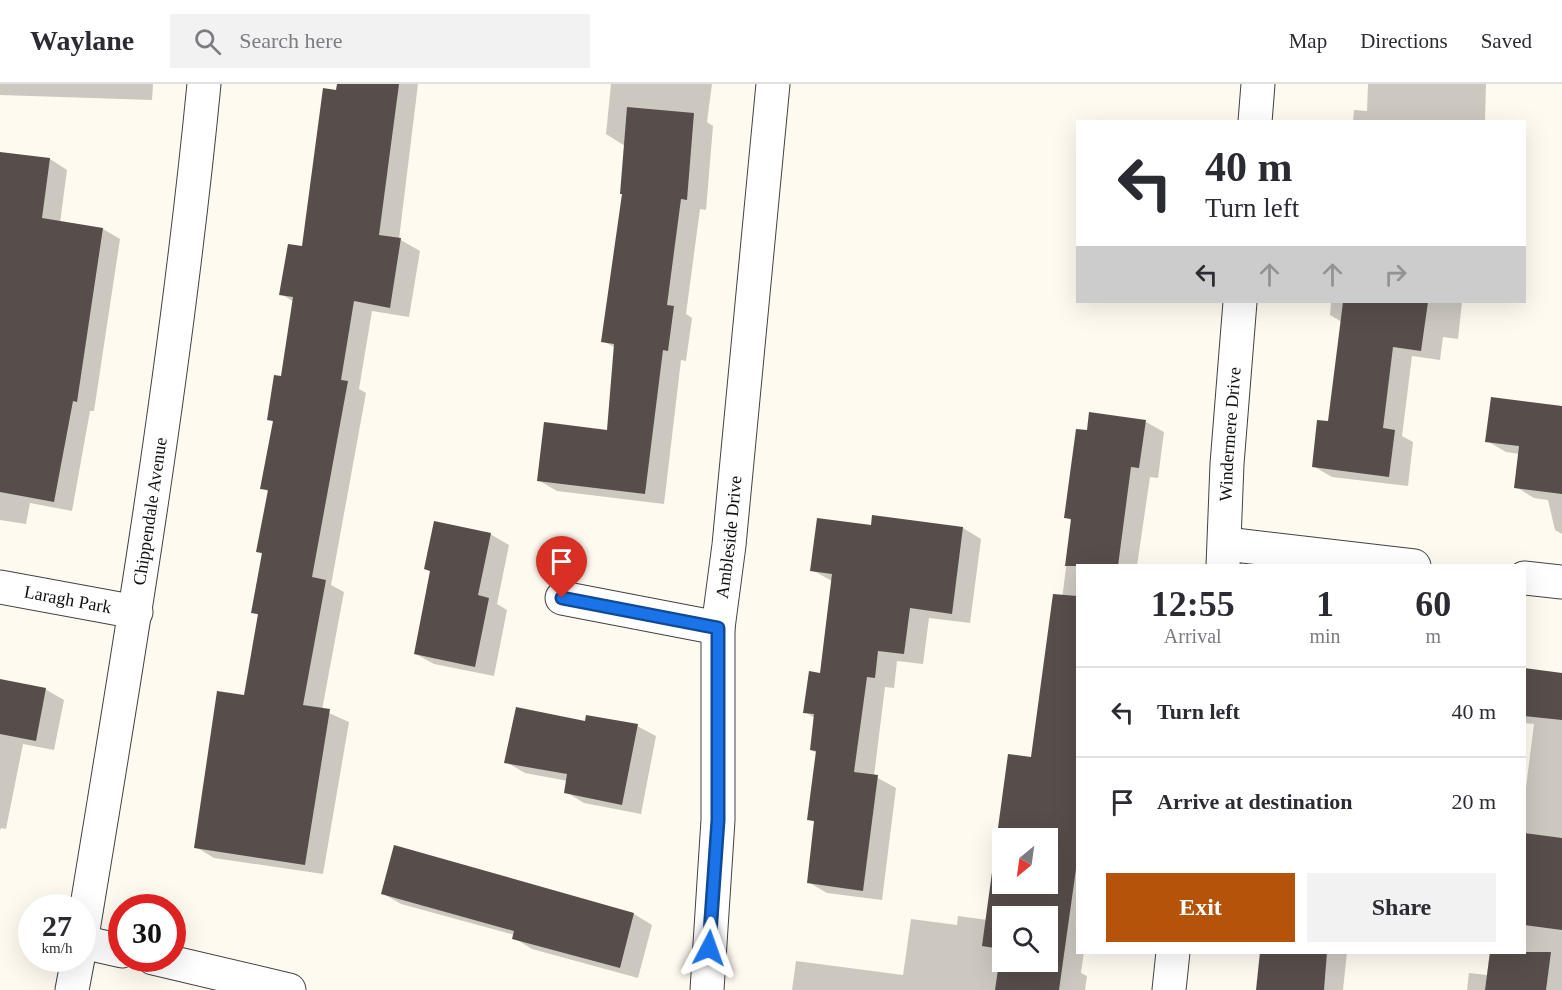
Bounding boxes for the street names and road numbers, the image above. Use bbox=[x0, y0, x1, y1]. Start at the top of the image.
street label: Windermere Drive bbox=[1216, 366, 1245, 502]
street label: Chippendale Avenue bbox=[129, 436, 171, 587]
street label: Ambleside Drive bbox=[712, 475, 746, 600]
street label: Laragh Park bbox=[23, 582, 113, 617]

